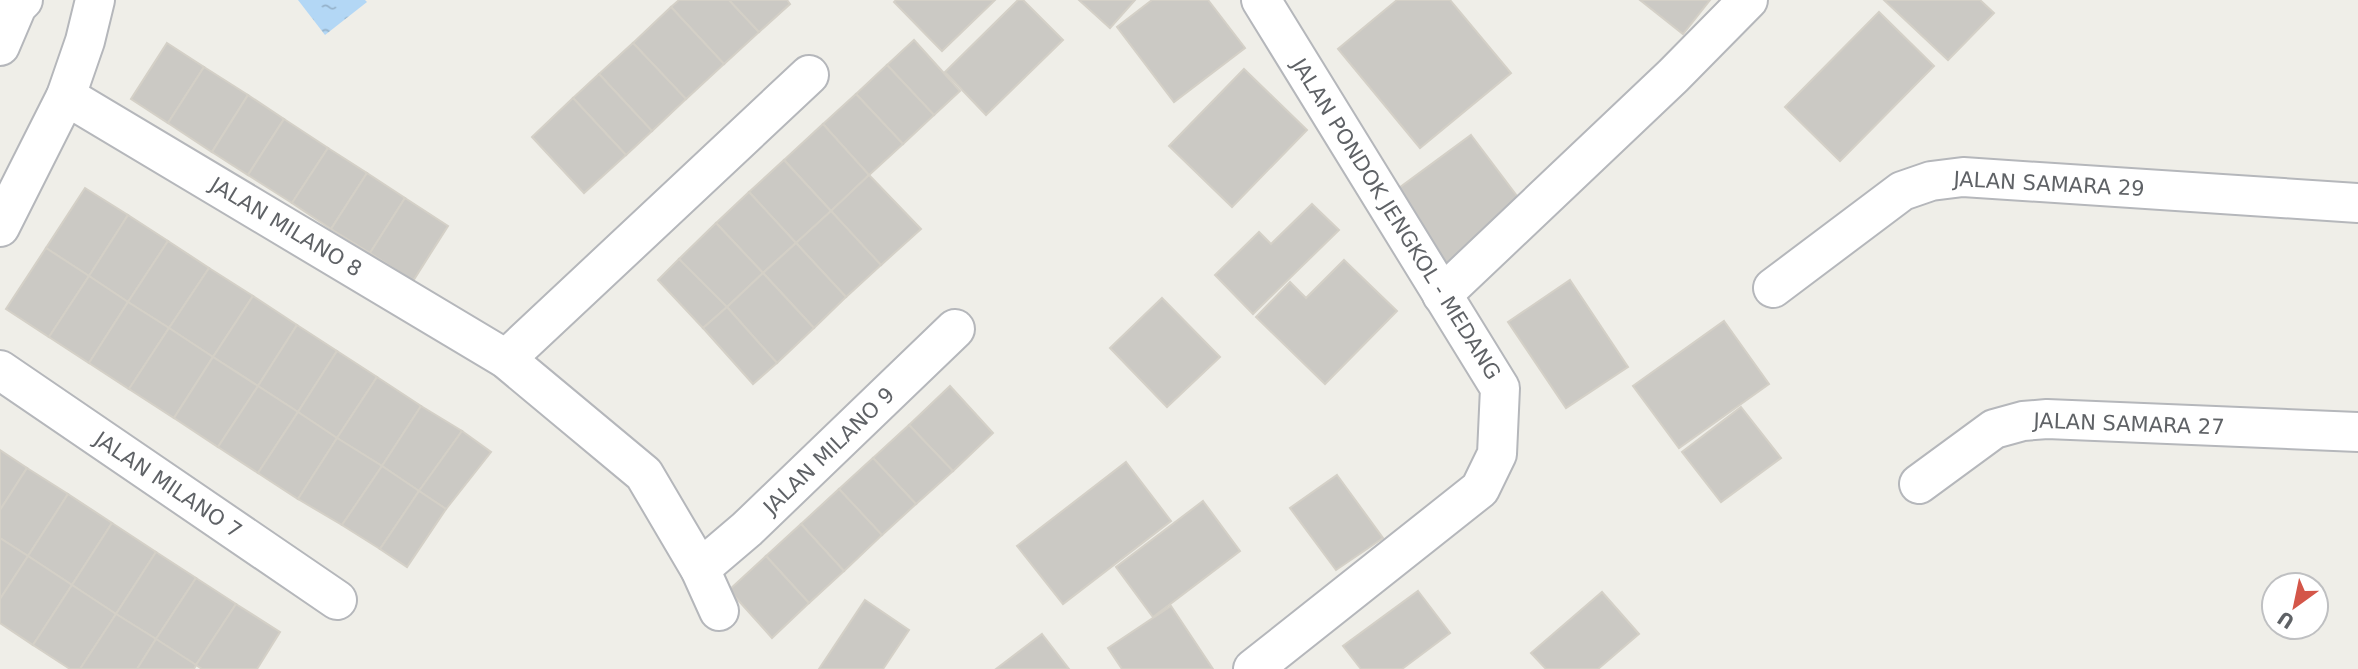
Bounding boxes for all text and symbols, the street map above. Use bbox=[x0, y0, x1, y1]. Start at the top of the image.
street label: JALAN PONDOK JENGKOL - MEDANG bbox=[1286, 52, 1505, 384]
street label: JALAN SAMARA 29 bbox=[1951, 167, 2145, 201]
street label: JALAN MILANO 8 bbox=[204, 171, 366, 282]
street label: JALAN MILANO 9 bbox=[757, 383, 899, 521]
street label: JALAN SAMARA 27 bbox=[2031, 409, 2225, 439]
street label: JALAN MILANO 7 bbox=[88, 426, 246, 543]
north arrow bbox=[2260, 571, 2330, 641]
text: U bbox=[2273, 607, 2298, 634]

